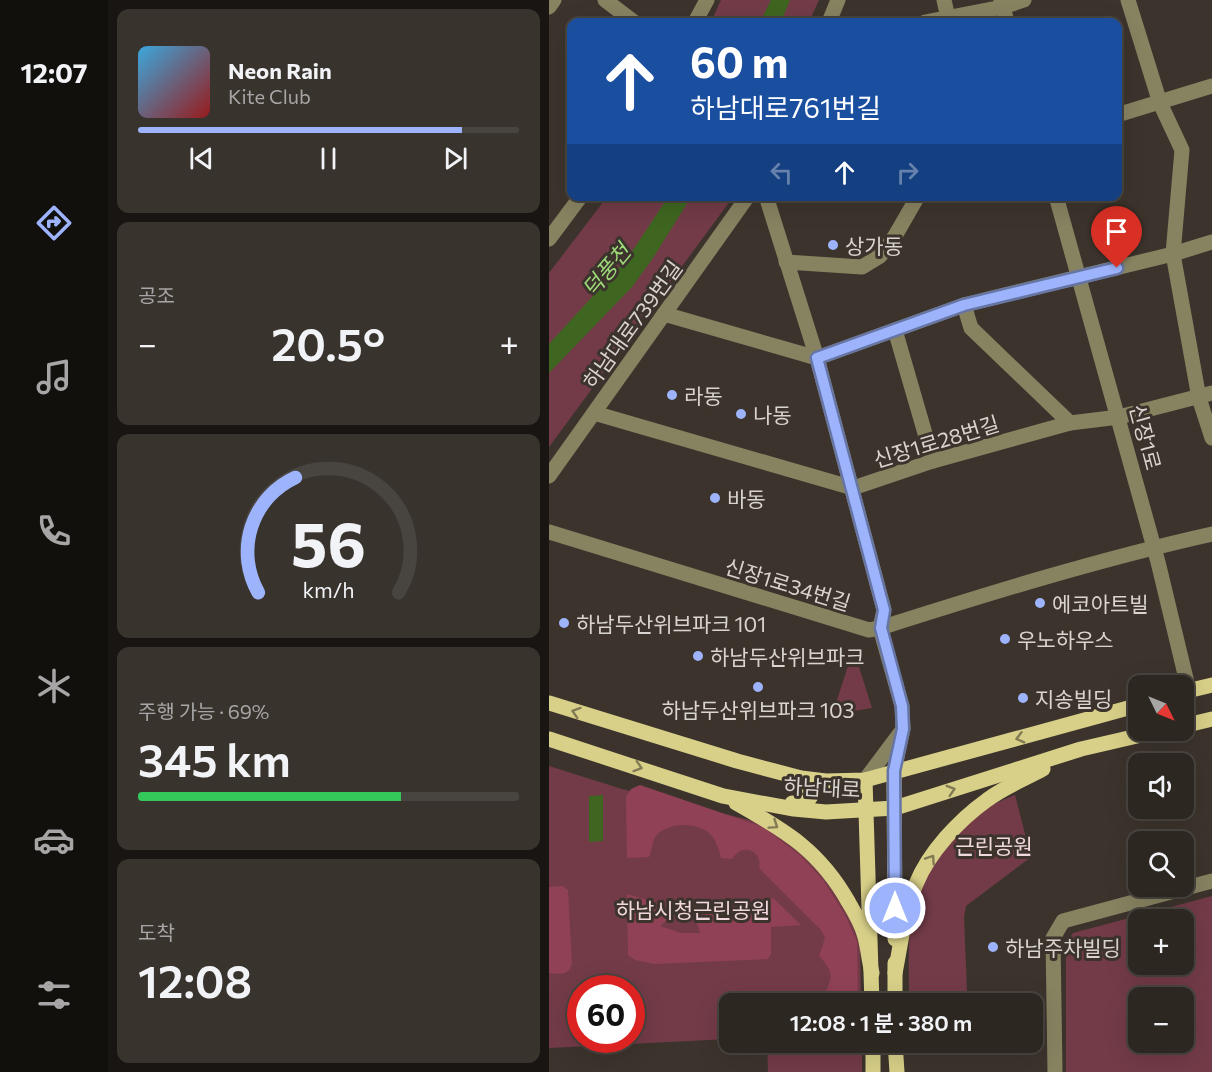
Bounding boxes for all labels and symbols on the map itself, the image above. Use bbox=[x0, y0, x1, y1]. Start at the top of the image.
pin bbox=[1091, 206, 1142, 268]
place label: 상가동 bbox=[845, 233, 903, 258]
water label: 덕풍천 bbox=[576, 236, 638, 302]
marker: 상가동 bbox=[826, 238, 840, 252]
street label: 하남대로739번길 bbox=[577, 255, 687, 393]
place label: 라동 bbox=[684, 383, 723, 408]
marker: 라동 bbox=[665, 388, 679, 402]
street label: 신장1로 bbox=[1125, 401, 1167, 473]
place label: 나동 bbox=[753, 402, 792, 427]
marker: 나동 bbox=[734, 407, 748, 421]
street label: 신장1로28번길 bbox=[870, 410, 1002, 472]
place label: 바동 bbox=[727, 486, 766, 511]
marker: 바동 bbox=[708, 491, 722, 505]
street label: 신장1로34번길 bbox=[722, 553, 854, 615]
place label: 에코아트빌 bbox=[1052, 591, 1149, 616]
marker: 에코아트빌 bbox=[1033, 596, 1047, 610]
place label: 하남두산위브파크 101 bbox=[576, 611, 766, 636]
marker: 하남두산위브파크 101 bbox=[557, 616, 571, 630]
place label: 우노하우스 bbox=[1017, 627, 1114, 652]
marker: 우노하우스 bbox=[998, 632, 1012, 646]
place label: 하남두산위브파크 bbox=[710, 644, 865, 669]
marker: 하남두산위브파크 bbox=[691, 649, 705, 663]
north arrow bbox=[1128, 675, 1194, 741]
marker: 하남두산위브파크 103 bbox=[751, 680, 765, 694]
place label: 지송빌딩 bbox=[1035, 686, 1112, 711]
marker: 지송빌딩 bbox=[1016, 691, 1030, 705]
place label: 하남두산위브파크 103 bbox=[661, 697, 855, 722]
one-way arrow bbox=[571, 707, 581, 720]
one-way arrow bbox=[1015, 731, 1025, 743]
one-way arrow bbox=[632, 760, 643, 773]
street label: 하남대로 bbox=[783, 772, 861, 802]
one-way arrow bbox=[945, 785, 956, 797]
one-way arrow bbox=[768, 817, 779, 828]
park label: 근린공원 bbox=[955, 833, 1033, 858]
one-way arrow bbox=[924, 855, 935, 866]
position arrow bbox=[863, 876, 927, 940]
park label: 하남시청근린공원 bbox=[616, 897, 770, 922]
place label: 하남주차빌딩 bbox=[1005, 935, 1121, 960]
marker: 하남주차빌딩 bbox=[986, 940, 1000, 954]
speed limit sign: 60 bbox=[567, 975, 645, 1053]

